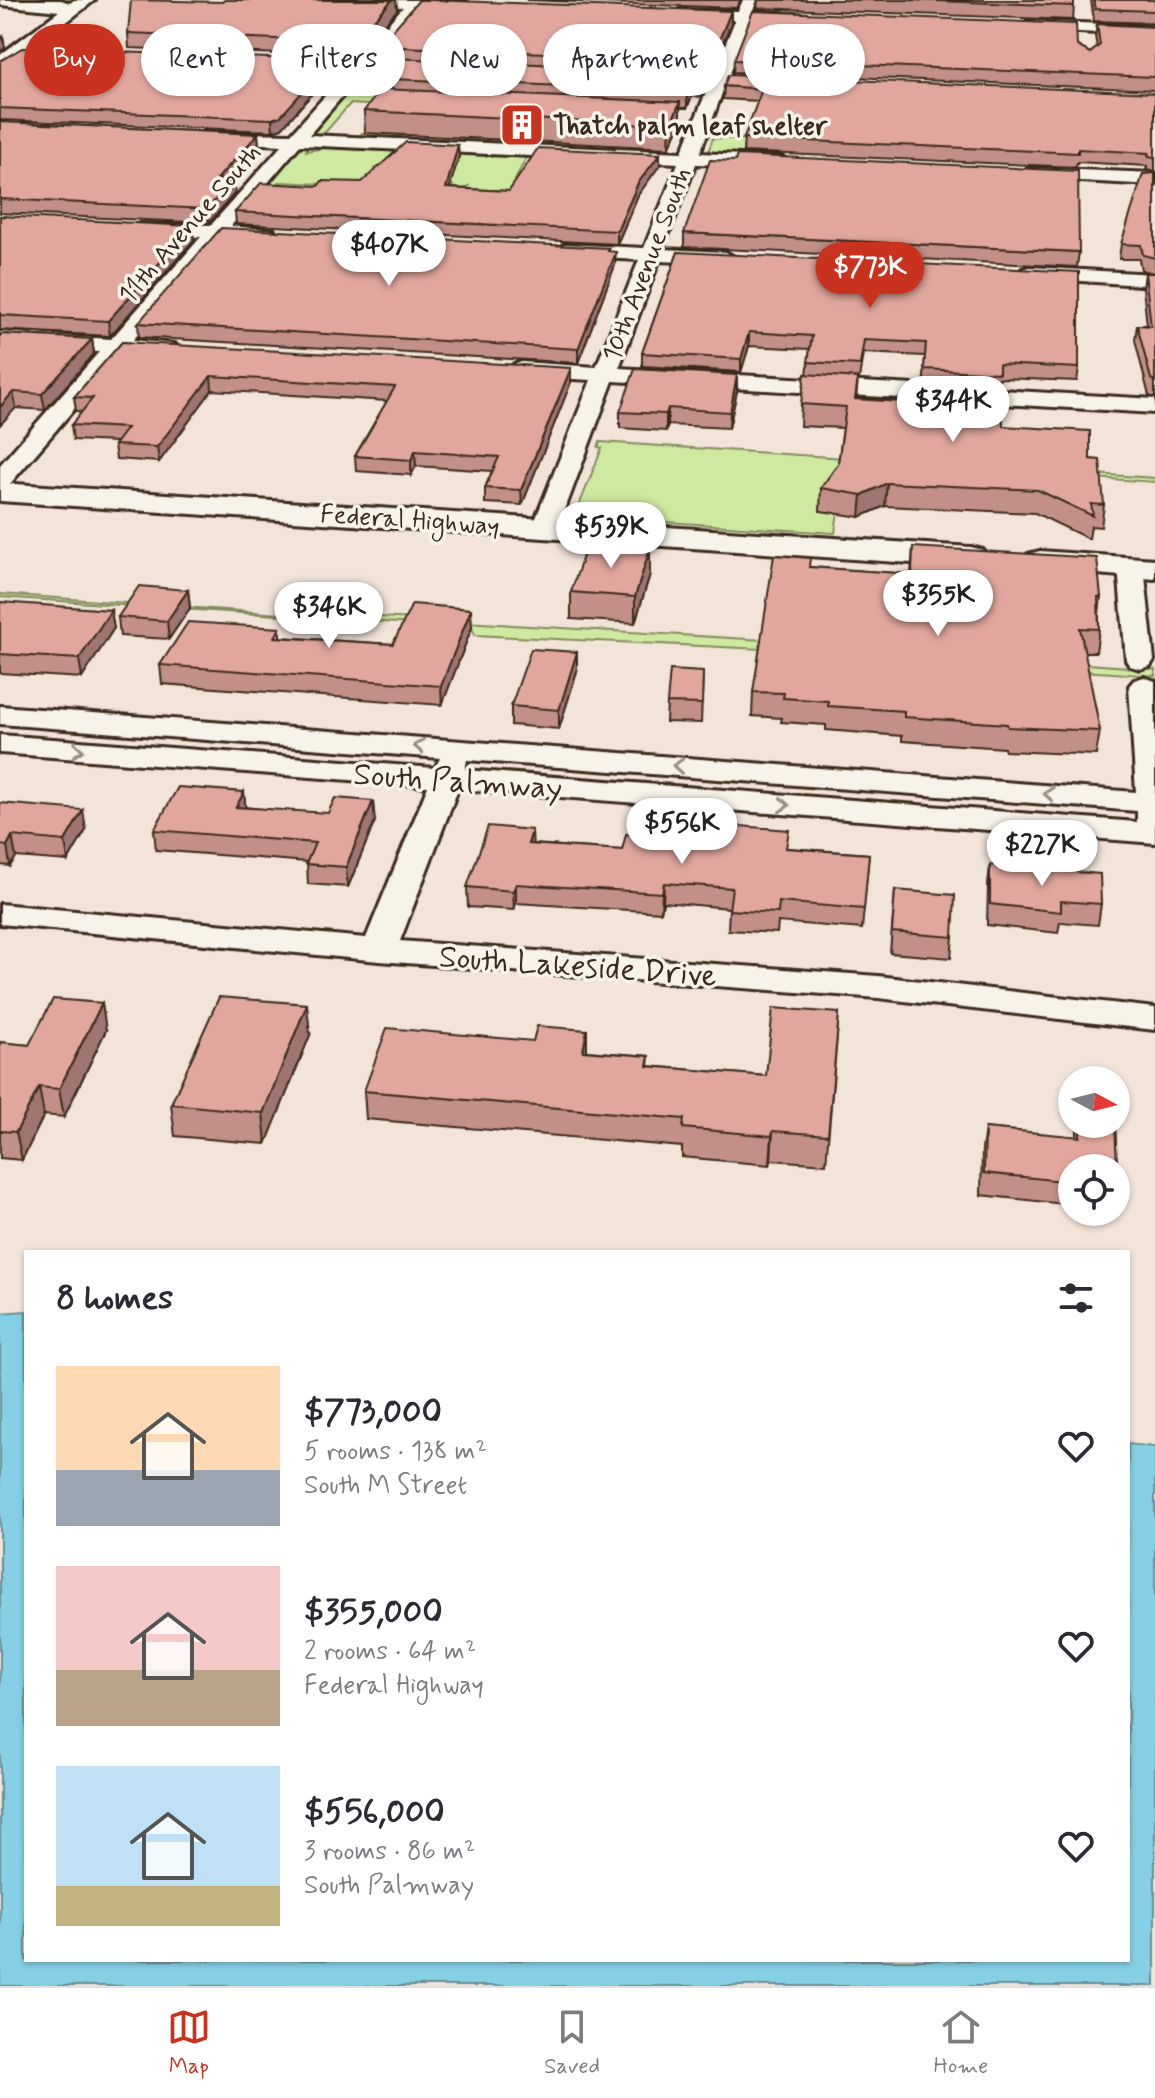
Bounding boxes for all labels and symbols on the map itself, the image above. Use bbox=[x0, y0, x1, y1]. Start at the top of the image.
building icon: Thatch palm leaf shelter bbox=[498, 101, 546, 149]
place label: Thatch palm leaf shelter bbox=[553, 110, 828, 144]
street label: 11th Avenue South bbox=[112, 137, 269, 311]
street label: 10th Avenue South bbox=[595, 163, 700, 367]
pin: $407K bbox=[333, 220, 445, 288]
pin: $773K bbox=[814, 242, 926, 310]
pin: $344K bbox=[897, 376, 1009, 444]
street label: Federal Highway bbox=[319, 498, 501, 546]
pin: $539K bbox=[555, 502, 667, 570]
pin: $355K bbox=[882, 570, 994, 638]
pin: $346K bbox=[273, 582, 385, 650]
one-way arrow bbox=[412, 738, 425, 755]
one-way arrow bbox=[72, 741, 85, 758]
street label: South Palmway bbox=[352, 754, 564, 810]
one-way arrow bbox=[671, 758, 684, 775]
one-way arrow bbox=[1042, 786, 1055, 803]
one-way arrow bbox=[778, 796, 791, 813]
pin: $556K bbox=[626, 798, 738, 866]
pin: $227K bbox=[986, 820, 1098, 888]
street label: South Lakeside Drive bbox=[438, 936, 718, 998]
north arrow bbox=[1058, 1066, 1130, 1138]

